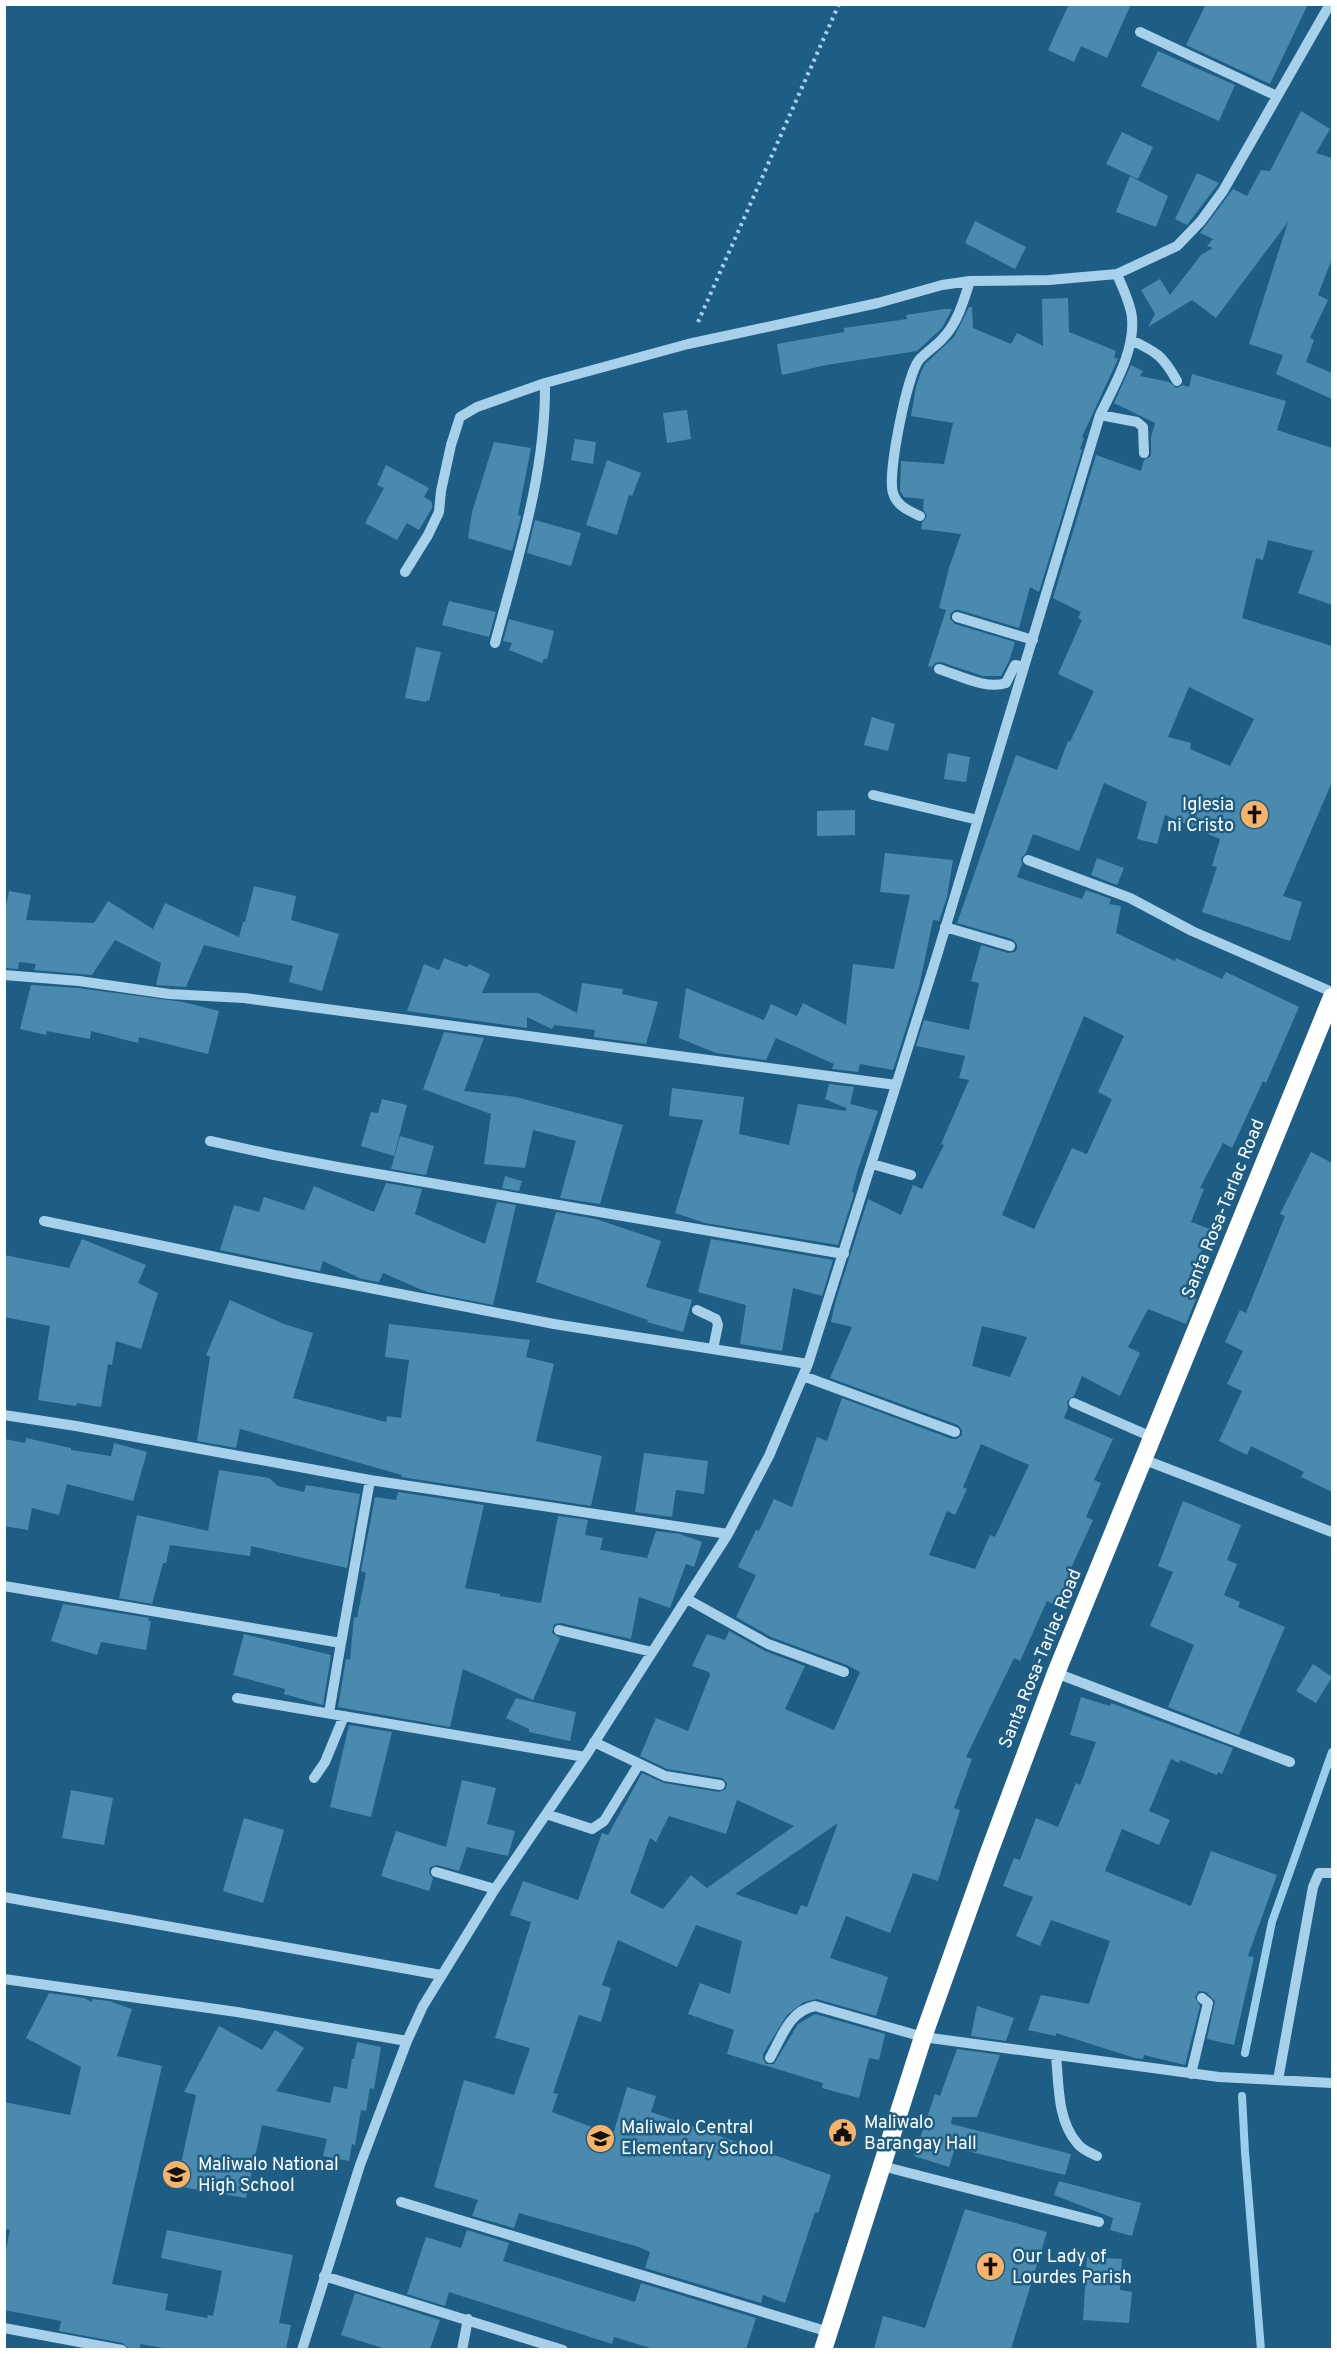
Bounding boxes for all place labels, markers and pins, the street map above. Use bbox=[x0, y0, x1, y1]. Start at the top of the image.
place label: Iglesia ni Cristo bbox=[1167, 794, 1234, 838]
church icon: Iglesia ni Cristo bbox=[1239, 799, 1271, 831]
place label: Maliwalo Barangay Hall bbox=[864, 2112, 977, 2156]
place label: Maliwalo Central Elementary School bbox=[621, 2117, 774, 2161]
public building icon: Maliwalo Barangay Hall bbox=[827, 2117, 859, 2149]
school or university icon: Maliwalo Central Elementary School bbox=[584, 2122, 616, 2154]
place label: Maliwalo National High School bbox=[198, 2154, 339, 2198]
school or university icon: Maliwalo National High School bbox=[161, 2159, 193, 2191]
place label: Our Lady of Lourdes Parish bbox=[1012, 2246, 1132, 2290]
church icon: Our Lady of Lourdes Parish bbox=[975, 2251, 1007, 2283]

